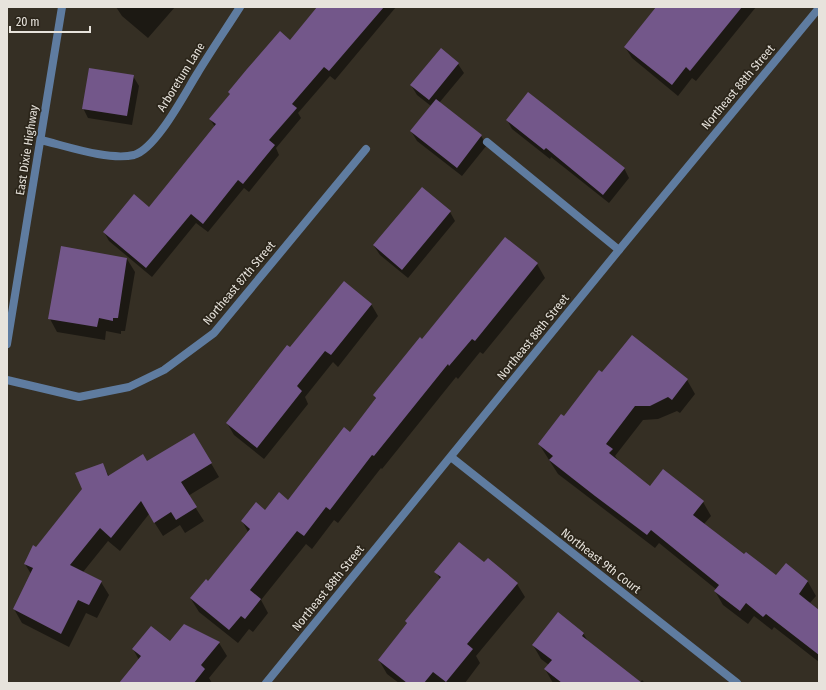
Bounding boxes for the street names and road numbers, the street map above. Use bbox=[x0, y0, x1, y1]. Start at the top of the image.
street label: Arboretum Lane bbox=[154, 40, 208, 114]
street label: Northeast 88th Street bbox=[699, 42, 778, 132]
street label: East Dixie Highway bbox=[13, 103, 41, 196]
street label: Northeast 87th Street bbox=[200, 238, 278, 328]
street label: Northeast 88th Street bbox=[494, 291, 572, 383]
street label: Northeast 9th Court bbox=[558, 526, 644, 596]
street label: Northeast 88th Street bbox=[289, 542, 367, 634]

